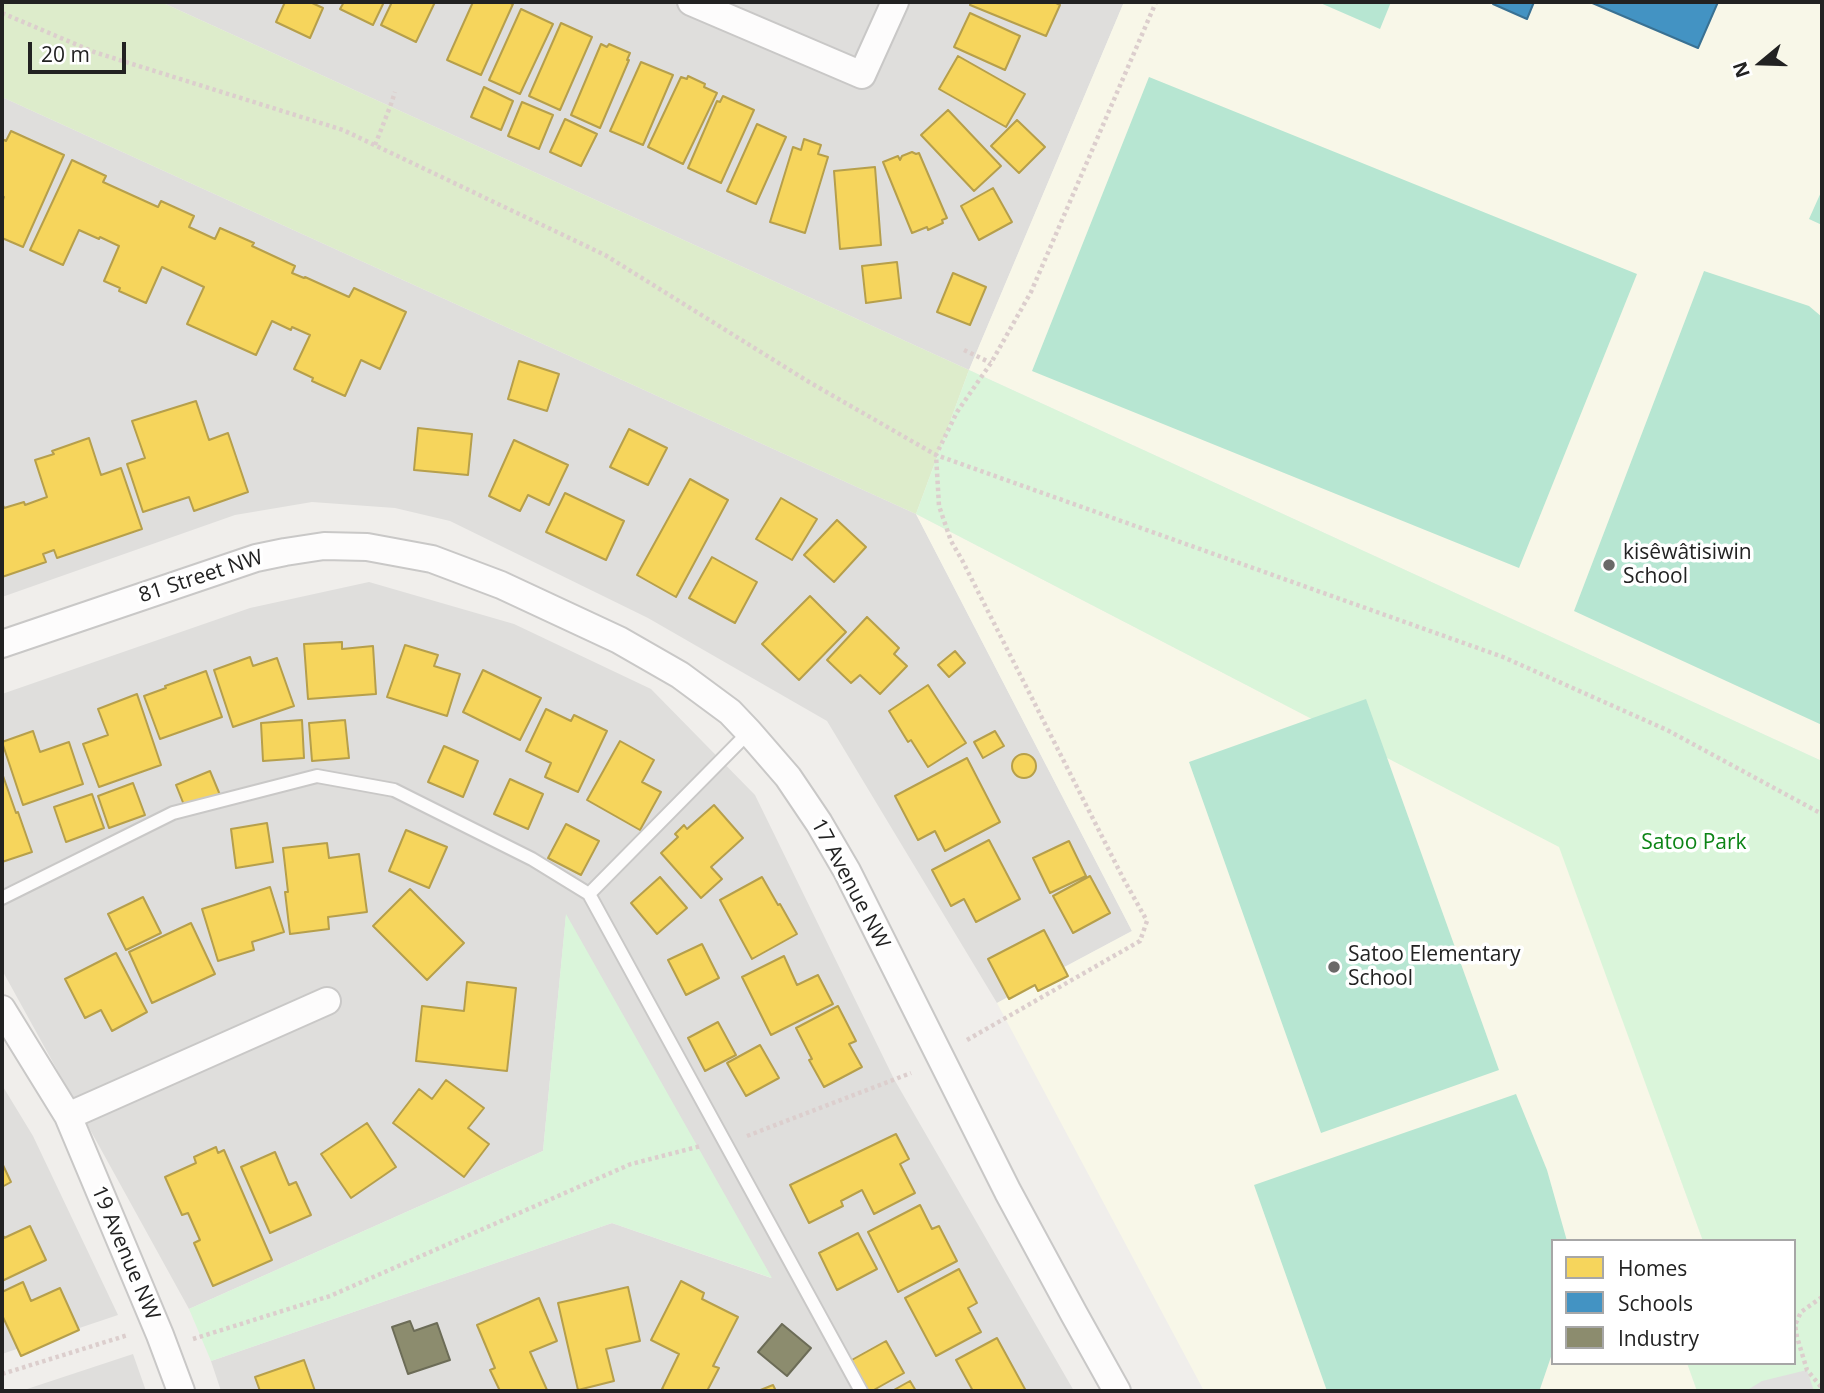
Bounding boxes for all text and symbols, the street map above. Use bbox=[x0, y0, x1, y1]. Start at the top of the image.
scale bar bbox=[32, 28, 130, 72]
north arrow bbox=[1726, 28, 1796, 98]
text: 20 m bbox=[41, 40, 90, 68]
text: N bbox=[1726, 58, 1756, 81]
place label: kisêwâtisiwin School bbox=[1623, 540, 1752, 590]
street label: 81 Street NW bbox=[136, 545, 266, 609]
marker: kisêwâtisiwin School bbox=[1601, 557, 1617, 573]
street label: 17 Avenue NW bbox=[805, 815, 895, 953]
park label: Satoo Park bbox=[1641, 830, 1747, 856]
place label: Satoo Elementary School bbox=[1348, 942, 1521, 992]
marker: Satoo Elementary School bbox=[1326, 959, 1342, 975]
street label: 19 Avenue NW bbox=[85, 1182, 165, 1324]
legend bbox=[1551, 1239, 1796, 1365]
text: Homes bbox=[1618, 1254, 1687, 1282]
text: Schools bbox=[1618, 1289, 1693, 1317]
text: Industry bbox=[1618, 1324, 1699, 1352]

